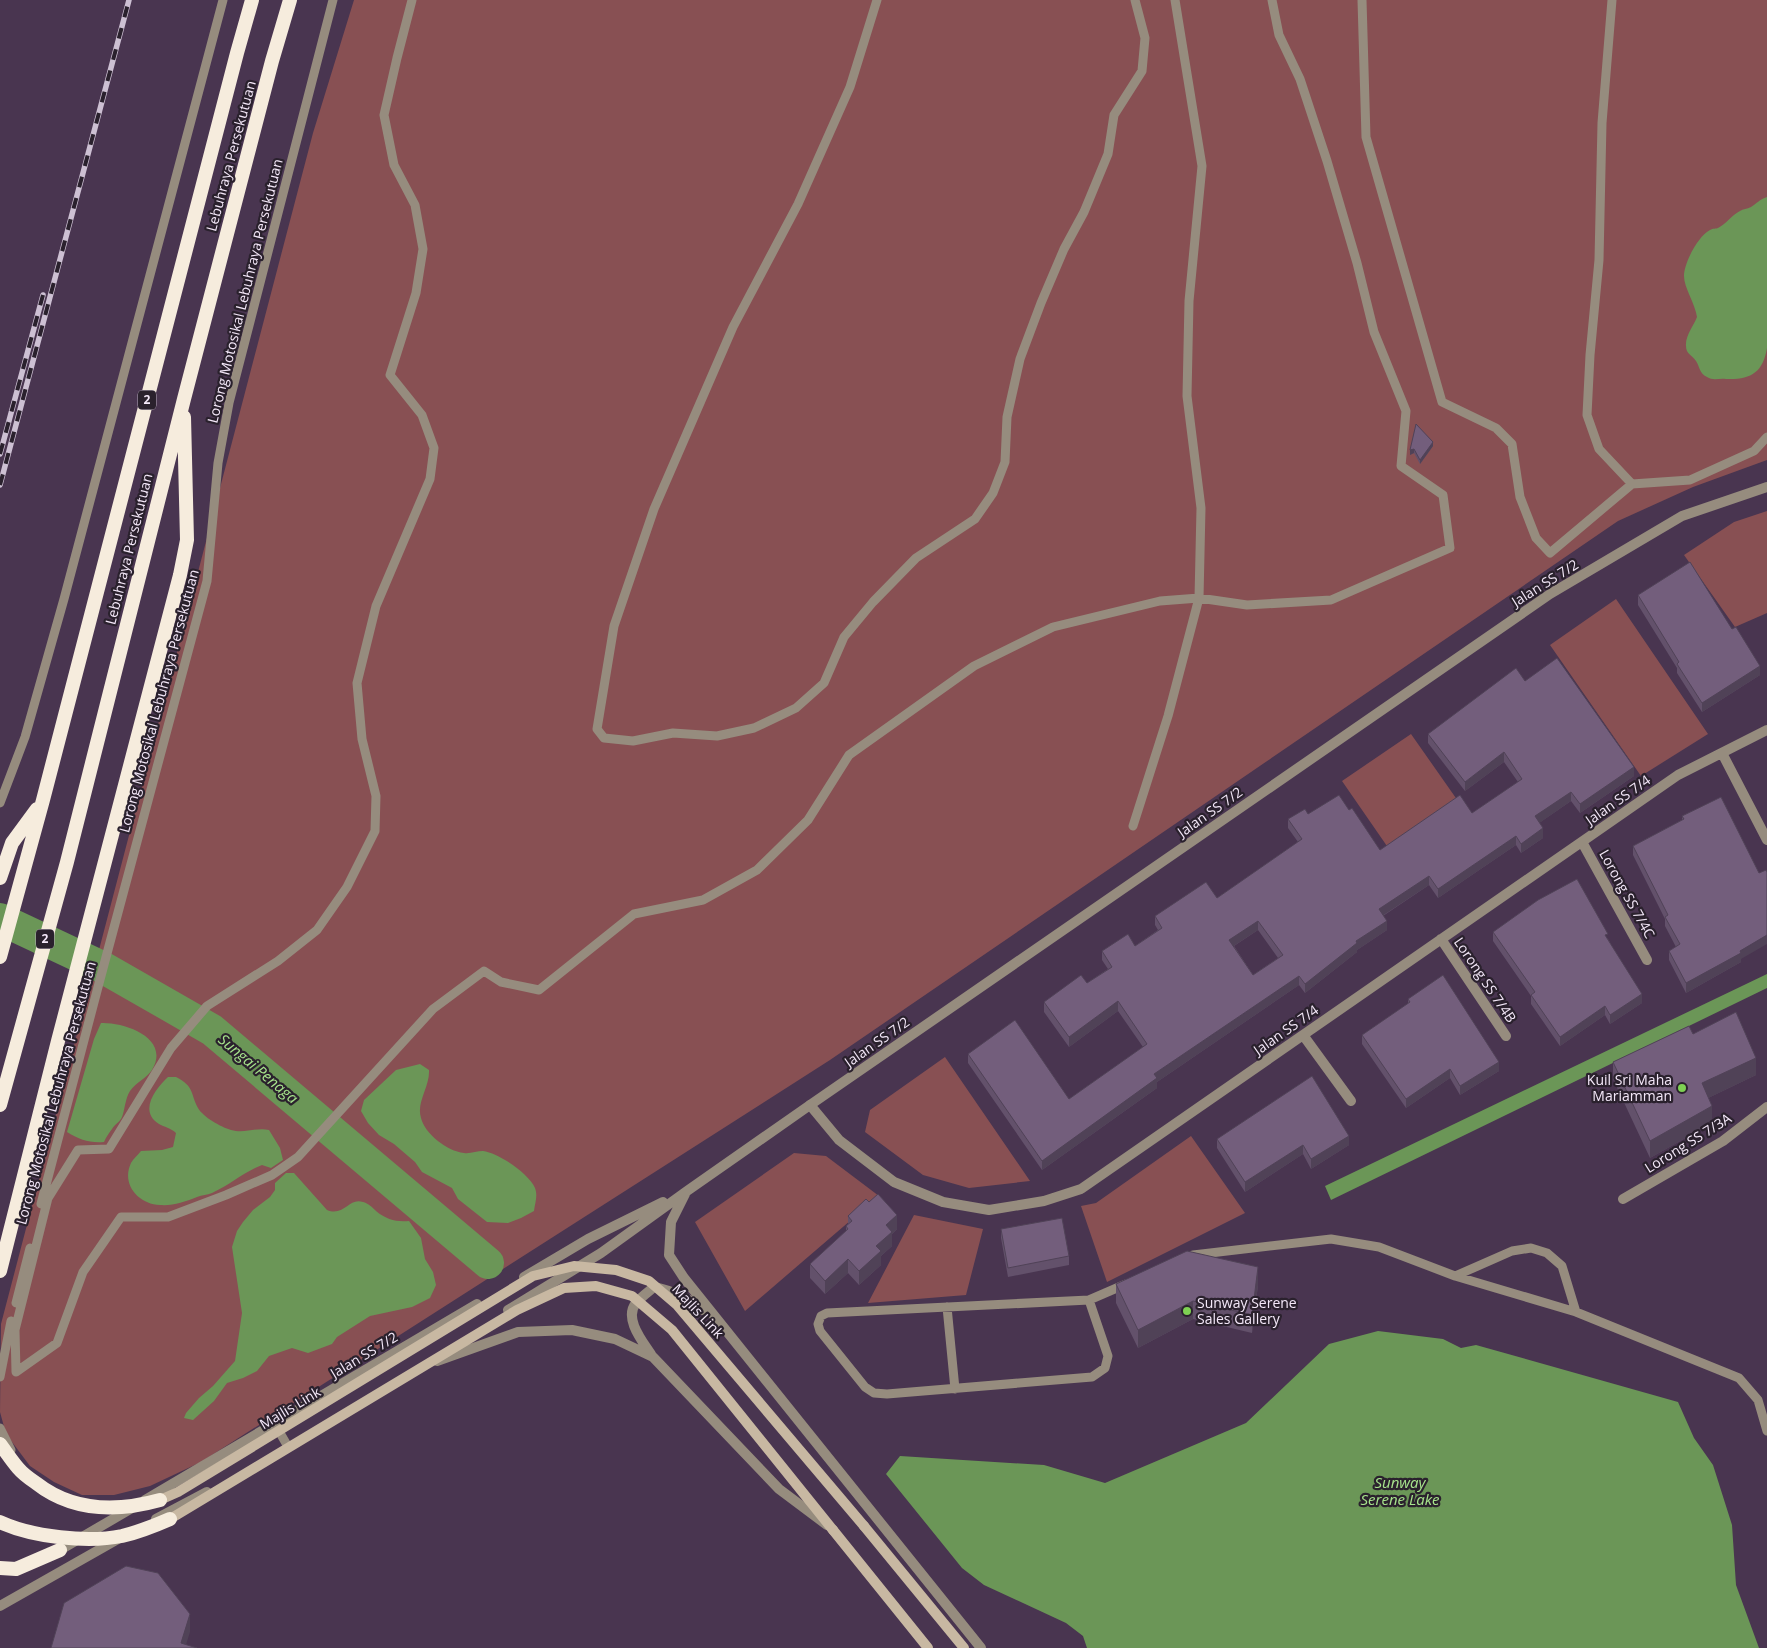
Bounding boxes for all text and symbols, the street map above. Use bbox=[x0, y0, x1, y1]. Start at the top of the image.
street label: Lebuhraya Persekutuan bbox=[201, 78, 260, 233]
street label: Lorong Motosikal Lebuhraya Persekutuan bbox=[202, 157, 287, 425]
road number: 2 bbox=[138, 390, 156, 410]
street label: Lebuhraya Persekutuan bbox=[101, 471, 157, 627]
street label: Jalan SS 7/2 bbox=[1506, 555, 1582, 612]
street label: Lorong Motosikal Lebuhraya Persekutuan bbox=[114, 567, 203, 835]
street label: Jalan SS 7/4 bbox=[1580, 770, 1654, 830]
street label: Jalan SS 7/2 bbox=[1172, 782, 1246, 842]
street label: Lorong SS 7/4C bbox=[1595, 846, 1660, 942]
road number: 2 bbox=[36, 930, 54, 949]
street label: Lorong SS 7/4B bbox=[1450, 933, 1521, 1026]
street label: Lorong Motosikal Lebuhraya Persekutuan bbox=[11, 959, 100, 1227]
street label: Jalan SS 7/4 bbox=[1248, 1000, 1322, 1060]
street label: Jalan SS 7/2 bbox=[839, 1012, 913, 1072]
water label: Sungai Penaga bbox=[215, 1029, 303, 1108]
place label: Kuil Sri Maha Mariamman bbox=[1587, 1070, 1672, 1105]
marker: Kuil Sri Maha Mariamman bbox=[1676, 1082, 1688, 1094]
street label: Lorong SS 7/3A bbox=[1641, 1108, 1735, 1177]
street label: Majlis Link bbox=[668, 1279, 729, 1342]
place label: Sunway Serene Sales Gallery bbox=[1197, 1293, 1297, 1328]
marker: Sunway Serene Sales Gallery bbox=[1181, 1305, 1193, 1317]
street label: Jalan SS 7/2 bbox=[325, 1327, 401, 1383]
street label: Majlis Link bbox=[256, 1382, 324, 1433]
water label: Sunway Serene Lake bbox=[1361, 1472, 1440, 1509]

